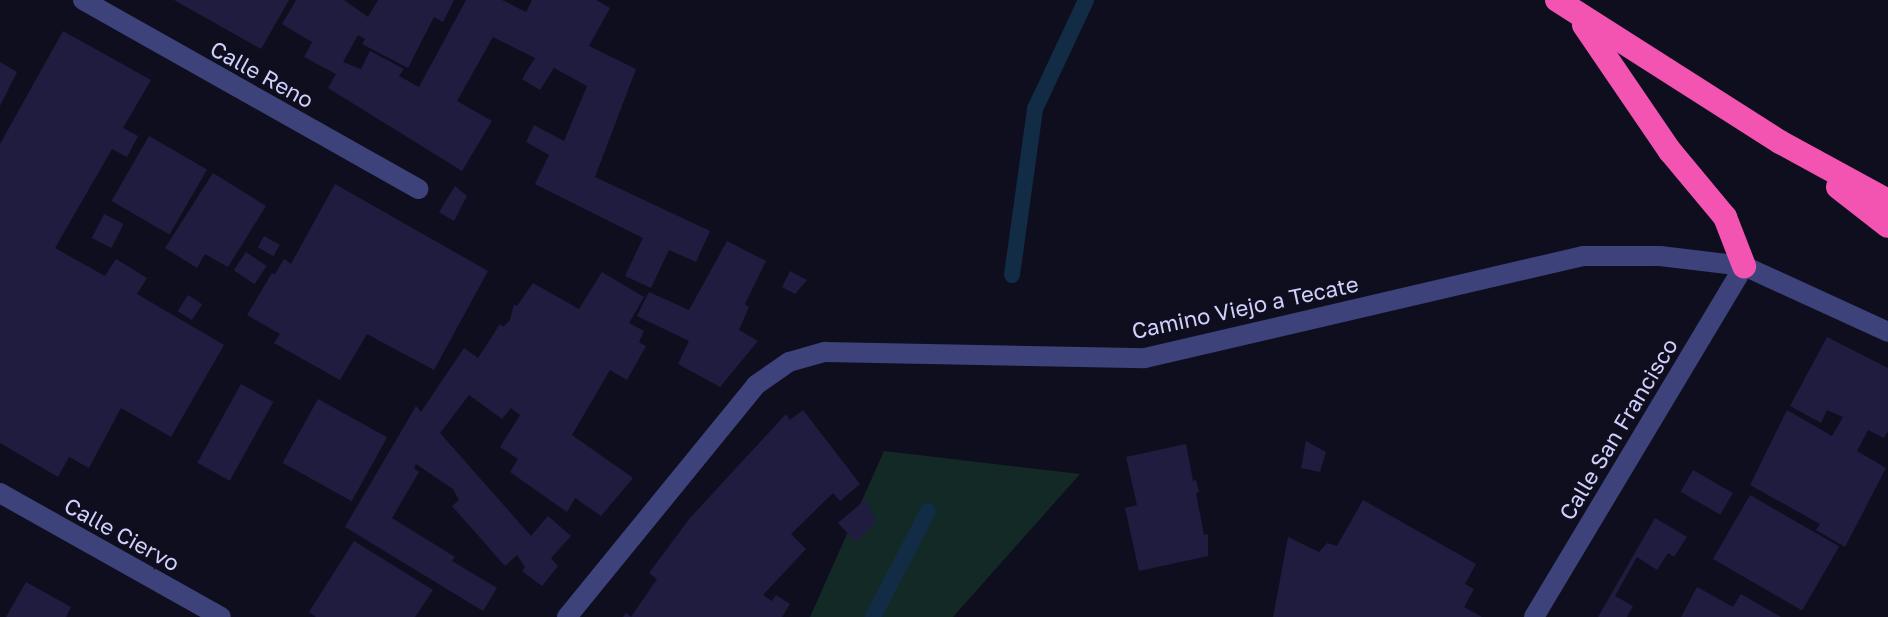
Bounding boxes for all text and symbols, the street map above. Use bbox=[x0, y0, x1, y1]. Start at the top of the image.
street label: Calle Reno bbox=[206, 35, 318, 113]
street label: Camino Viejo a Tecate bbox=[1129, 270, 1361, 344]
street label: Calle San Francisco bbox=[1553, 333, 1683, 525]
street label: Calle Ciervo bbox=[60, 492, 184, 576]

